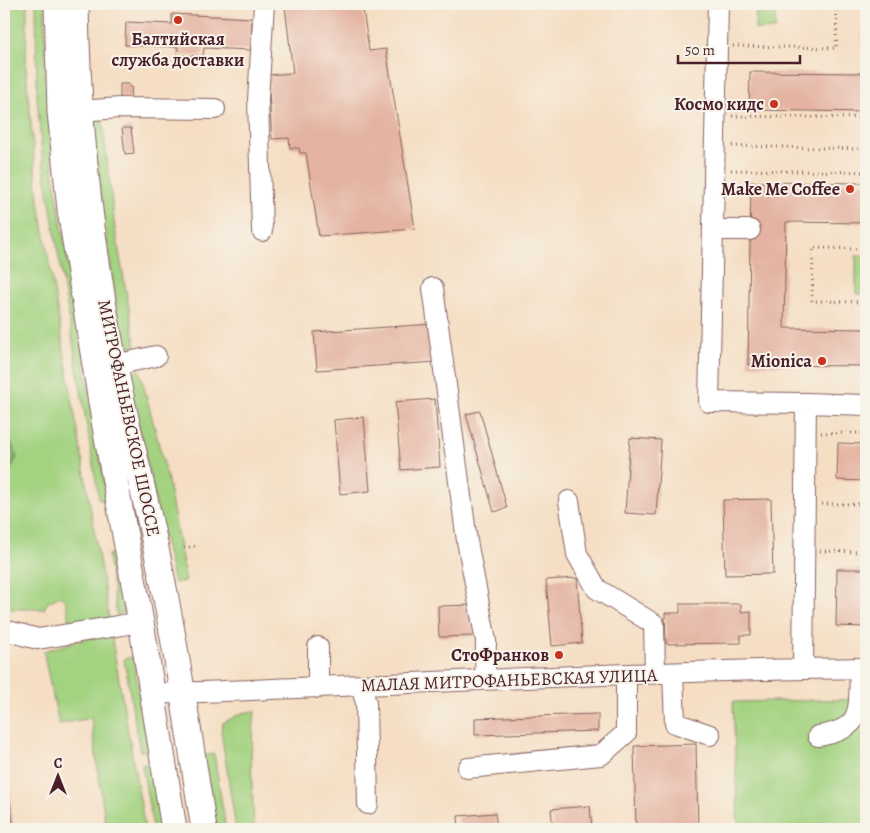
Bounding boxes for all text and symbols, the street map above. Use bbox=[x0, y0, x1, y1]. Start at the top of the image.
marker: Балтийская служба доставки bbox=[172, 14, 184, 26]
place label: Балтийская служба доставки bbox=[112, 27, 245, 72]
scale bar bbox=[678, 32, 800, 64]
text: 50 m bbox=[685, 40, 715, 60]
place label: Космо кидс bbox=[674, 92, 764, 116]
marker: Космо кидс bbox=[768, 98, 780, 110]
place label: Make Me Coffee bbox=[721, 177, 840, 201]
marker: Make Me Coffee bbox=[844, 183, 856, 195]
street label: МИТРОФАНЬЕВСКОЕ ШОССЕ bbox=[92, 297, 166, 539]
place label: Mionica bbox=[751, 349, 812, 373]
marker: Mionica bbox=[816, 355, 828, 367]
place label: СтоФранков bbox=[451, 643, 549, 667]
marker: СтоФранков bbox=[553, 649, 565, 661]
street label: МАЛАЯ МИТРОФАНЬЕВСКАЯ УЛИЦА bbox=[360, 663, 658, 697]
north arrow bbox=[32, 750, 82, 800]
text: С bbox=[54, 754, 63, 773]

